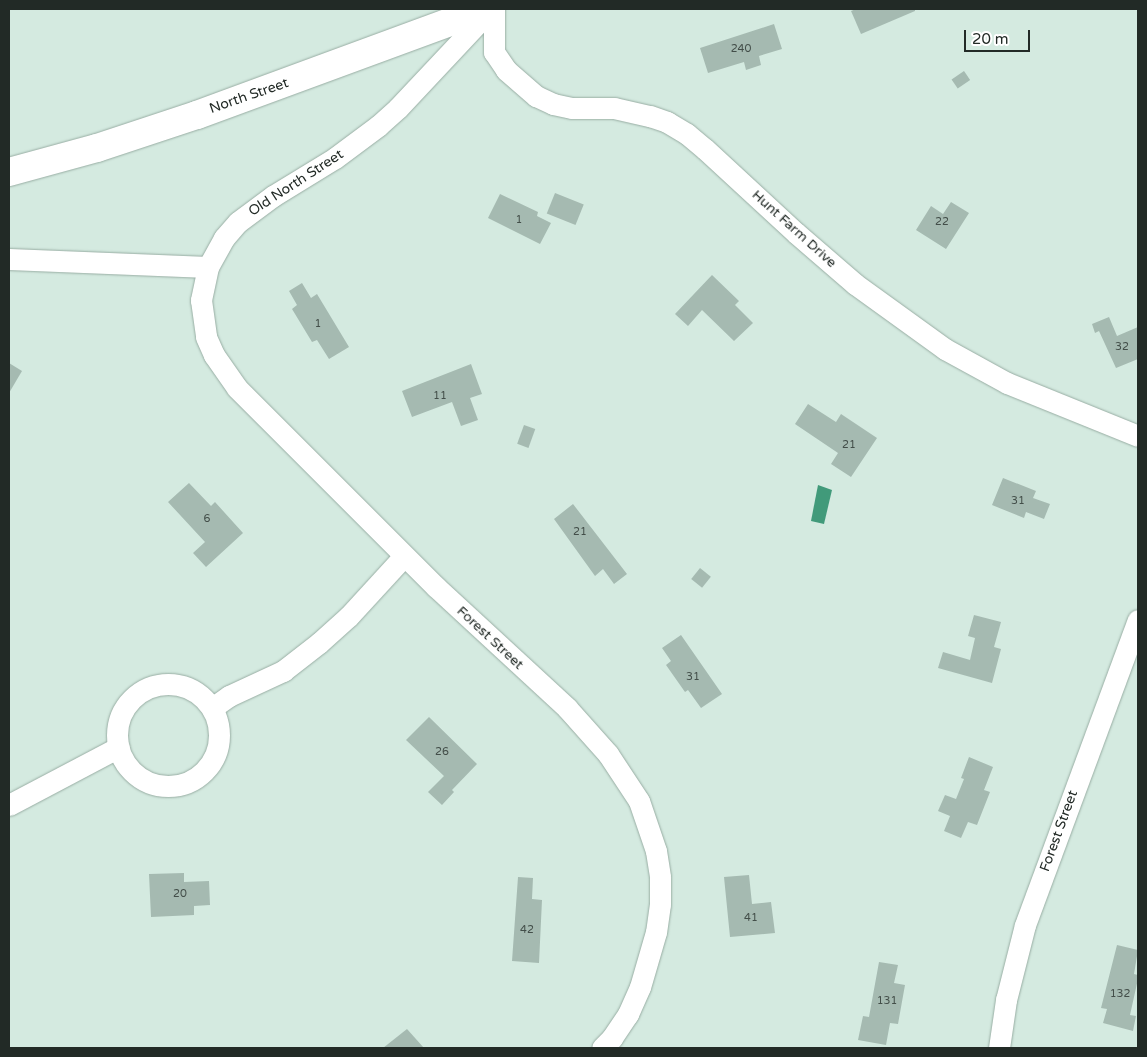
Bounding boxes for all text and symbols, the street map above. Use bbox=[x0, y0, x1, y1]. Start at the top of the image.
scale bar bbox=[967, 20, 1033, 52]
text: 20 m bbox=[972, 30, 1009, 48]
house number: 240 bbox=[731, 42, 751, 56]
street label: North Street bbox=[207, 75, 291, 117]
street label: Old North Street bbox=[245, 146, 347, 220]
street label: Hunt Farm Drive bbox=[748, 187, 840, 271]
house number: 1 bbox=[516, 213, 522, 227]
house number: 22 bbox=[935, 215, 949, 229]
house number: 1 bbox=[315, 317, 321, 331]
house number: 32 bbox=[1115, 340, 1129, 354]
house number: 11 bbox=[433, 389, 447, 403]
house number: 21 bbox=[842, 438, 856, 452]
house number: 31 bbox=[1011, 494, 1025, 508]
house number: 6 bbox=[204, 512, 210, 526]
house number: 21 bbox=[573, 525, 587, 539]
street label: Forest Street bbox=[453, 603, 527, 673]
house number: 31 bbox=[686, 670, 700, 684]
house number: 26 bbox=[435, 745, 449, 759]
street label: Forest Street bbox=[1037, 788, 1081, 874]
house number: 20 bbox=[173, 887, 187, 901]
house number: 41 bbox=[744, 911, 758, 925]
house number: 42 bbox=[520, 923, 534, 937]
house number: 132 bbox=[1110, 987, 1130, 1001]
house number: 131 bbox=[877, 994, 897, 1008]

